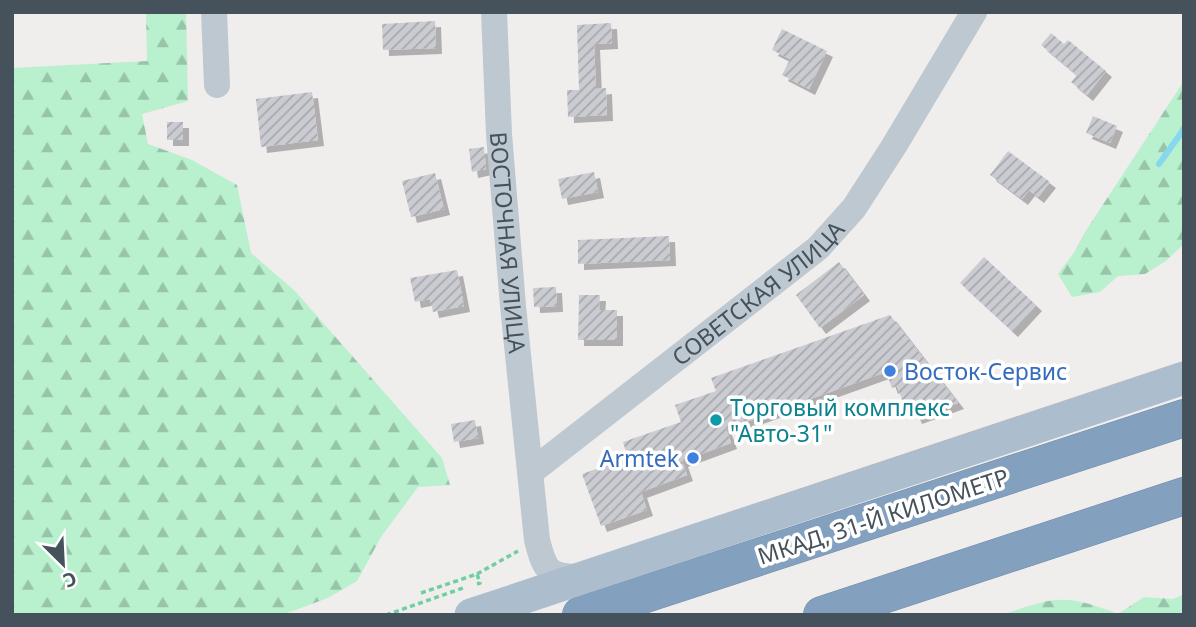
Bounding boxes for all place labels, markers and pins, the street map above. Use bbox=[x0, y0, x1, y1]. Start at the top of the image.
place label: Восток-Сервис bbox=[904, 355, 1067, 387]
marker: Восток-Сервис bbox=[882, 363, 898, 379]
place label: Торговый комплекс "Авто-31" bbox=[730, 391, 950, 449]
marker: Торговый комплекс "Авто-31" bbox=[708, 412, 724, 428]
place label: Armtek bbox=[600, 442, 680, 474]
marker: Armtek bbox=[685, 450, 701, 466]

